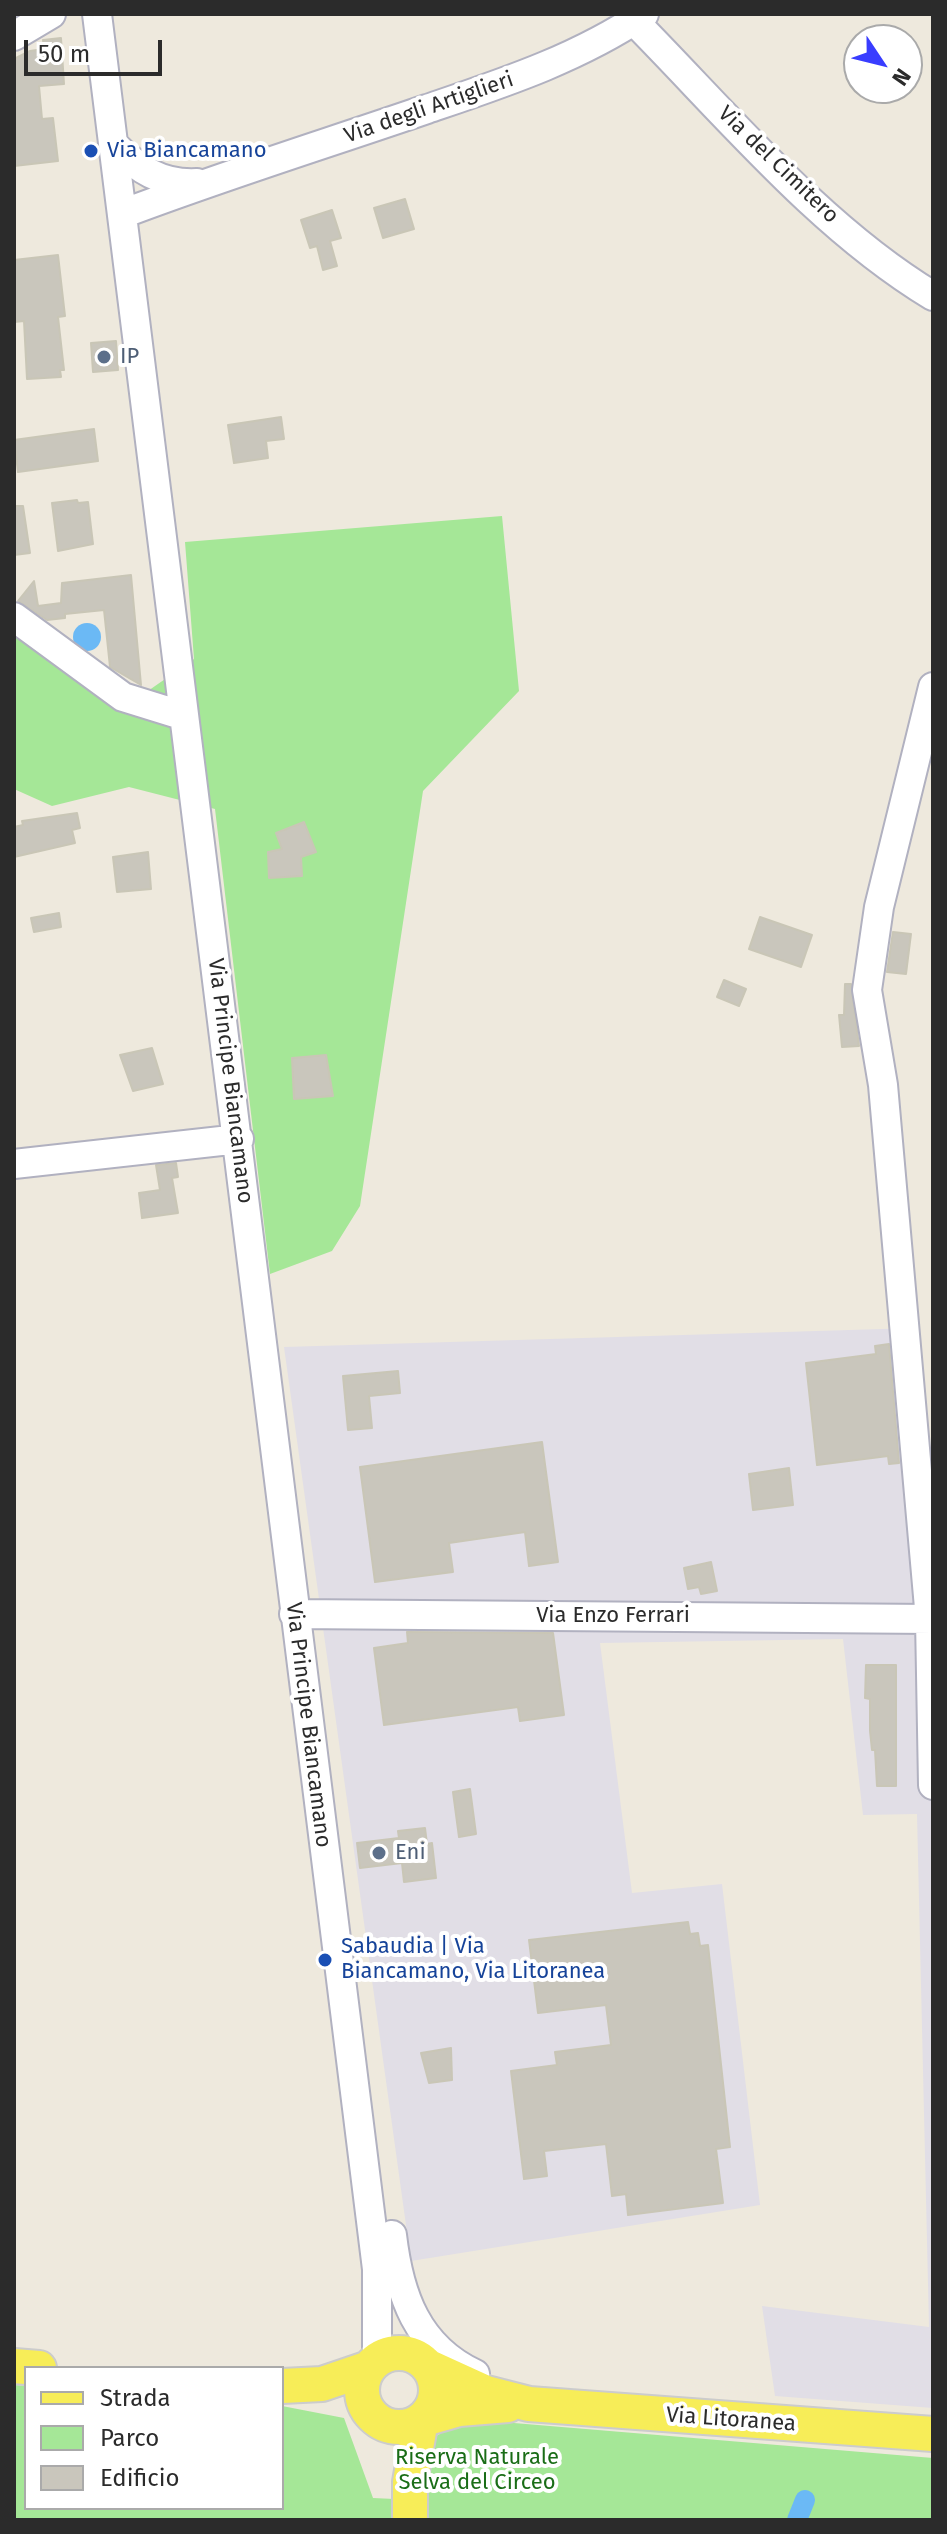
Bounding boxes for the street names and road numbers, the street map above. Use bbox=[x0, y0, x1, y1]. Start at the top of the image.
street label: Via degli Artiglieri bbox=[341, 67, 517, 149]
street label: Via del Cimitero bbox=[712, 101, 844, 229]
street label: Via Principe Biancamano bbox=[202, 957, 258, 1205]
street label: Via Principe Biancamano bbox=[280, 1601, 336, 1849]
street label: Via Enzo Ferrari bbox=[536, 1603, 690, 1629]
street label: Via Litoranea bbox=[665, 2402, 797, 2438]

